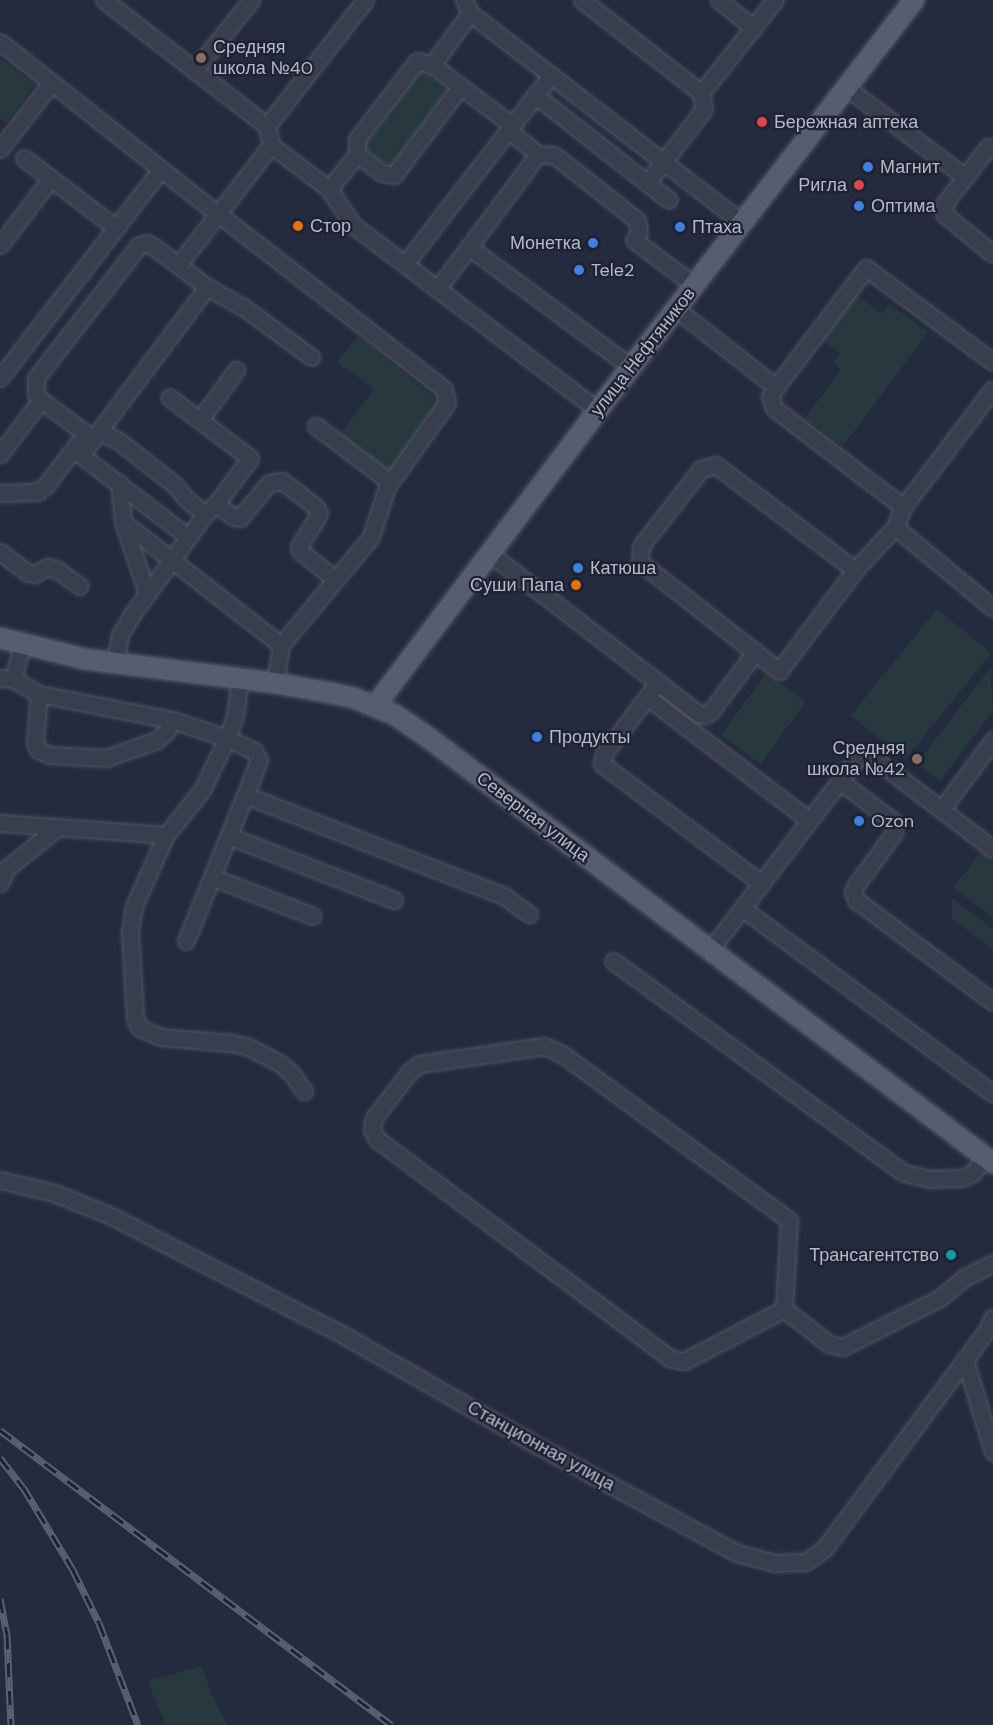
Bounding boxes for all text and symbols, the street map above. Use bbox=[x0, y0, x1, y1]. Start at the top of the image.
place label: Средняя школа №40 bbox=[213, 37, 313, 80]
marker: Средняя школа №40 bbox=[194, 51, 208, 65]
place label: Бережная аптека bbox=[774, 111, 918, 133]
marker: Бережная аптека bbox=[755, 115, 769, 129]
place label: Магнит bbox=[880, 156, 940, 178]
marker: Магнит bbox=[861, 160, 875, 174]
place label: Ригла bbox=[798, 174, 847, 196]
marker: Ригла bbox=[852, 178, 866, 192]
place label: Оптима bbox=[871, 195, 935, 217]
marker: Оптима bbox=[852, 199, 866, 213]
place label: Стор bbox=[310, 215, 351, 237]
place label: Птаха bbox=[692, 216, 742, 238]
marker: Стор bbox=[291, 219, 305, 233]
marker: Птаха bbox=[673, 220, 687, 234]
place label: Монетка bbox=[510, 232, 581, 254]
marker: Монетка bbox=[586, 236, 600, 250]
place label: Tele2 bbox=[591, 259, 634, 281]
marker: Tele2 bbox=[572, 263, 586, 277]
street label: улица Нефтяников bbox=[586, 283, 700, 421]
place label: Катюша bbox=[590, 557, 656, 579]
marker: Катюша bbox=[571, 561, 585, 575]
place label: Суши Папа bbox=[470, 574, 564, 596]
marker: Суши Папа bbox=[569, 578, 583, 592]
place label: Продукты bbox=[549, 726, 630, 748]
marker: Продукты bbox=[530, 730, 544, 744]
place label: Средняя школа №42 bbox=[807, 738, 905, 780]
marker: Средняя школа №42 bbox=[910, 752, 924, 766]
street label: Северная улица bbox=[472, 767, 594, 867]
place label: Ozon bbox=[871, 810, 914, 832]
marker: Ozon bbox=[852, 814, 866, 828]
place label: Трансагентство bbox=[809, 1244, 939, 1266]
marker: Трансагентство bbox=[944, 1248, 958, 1262]
street label: Станционная улица bbox=[463, 1396, 619, 1496]

